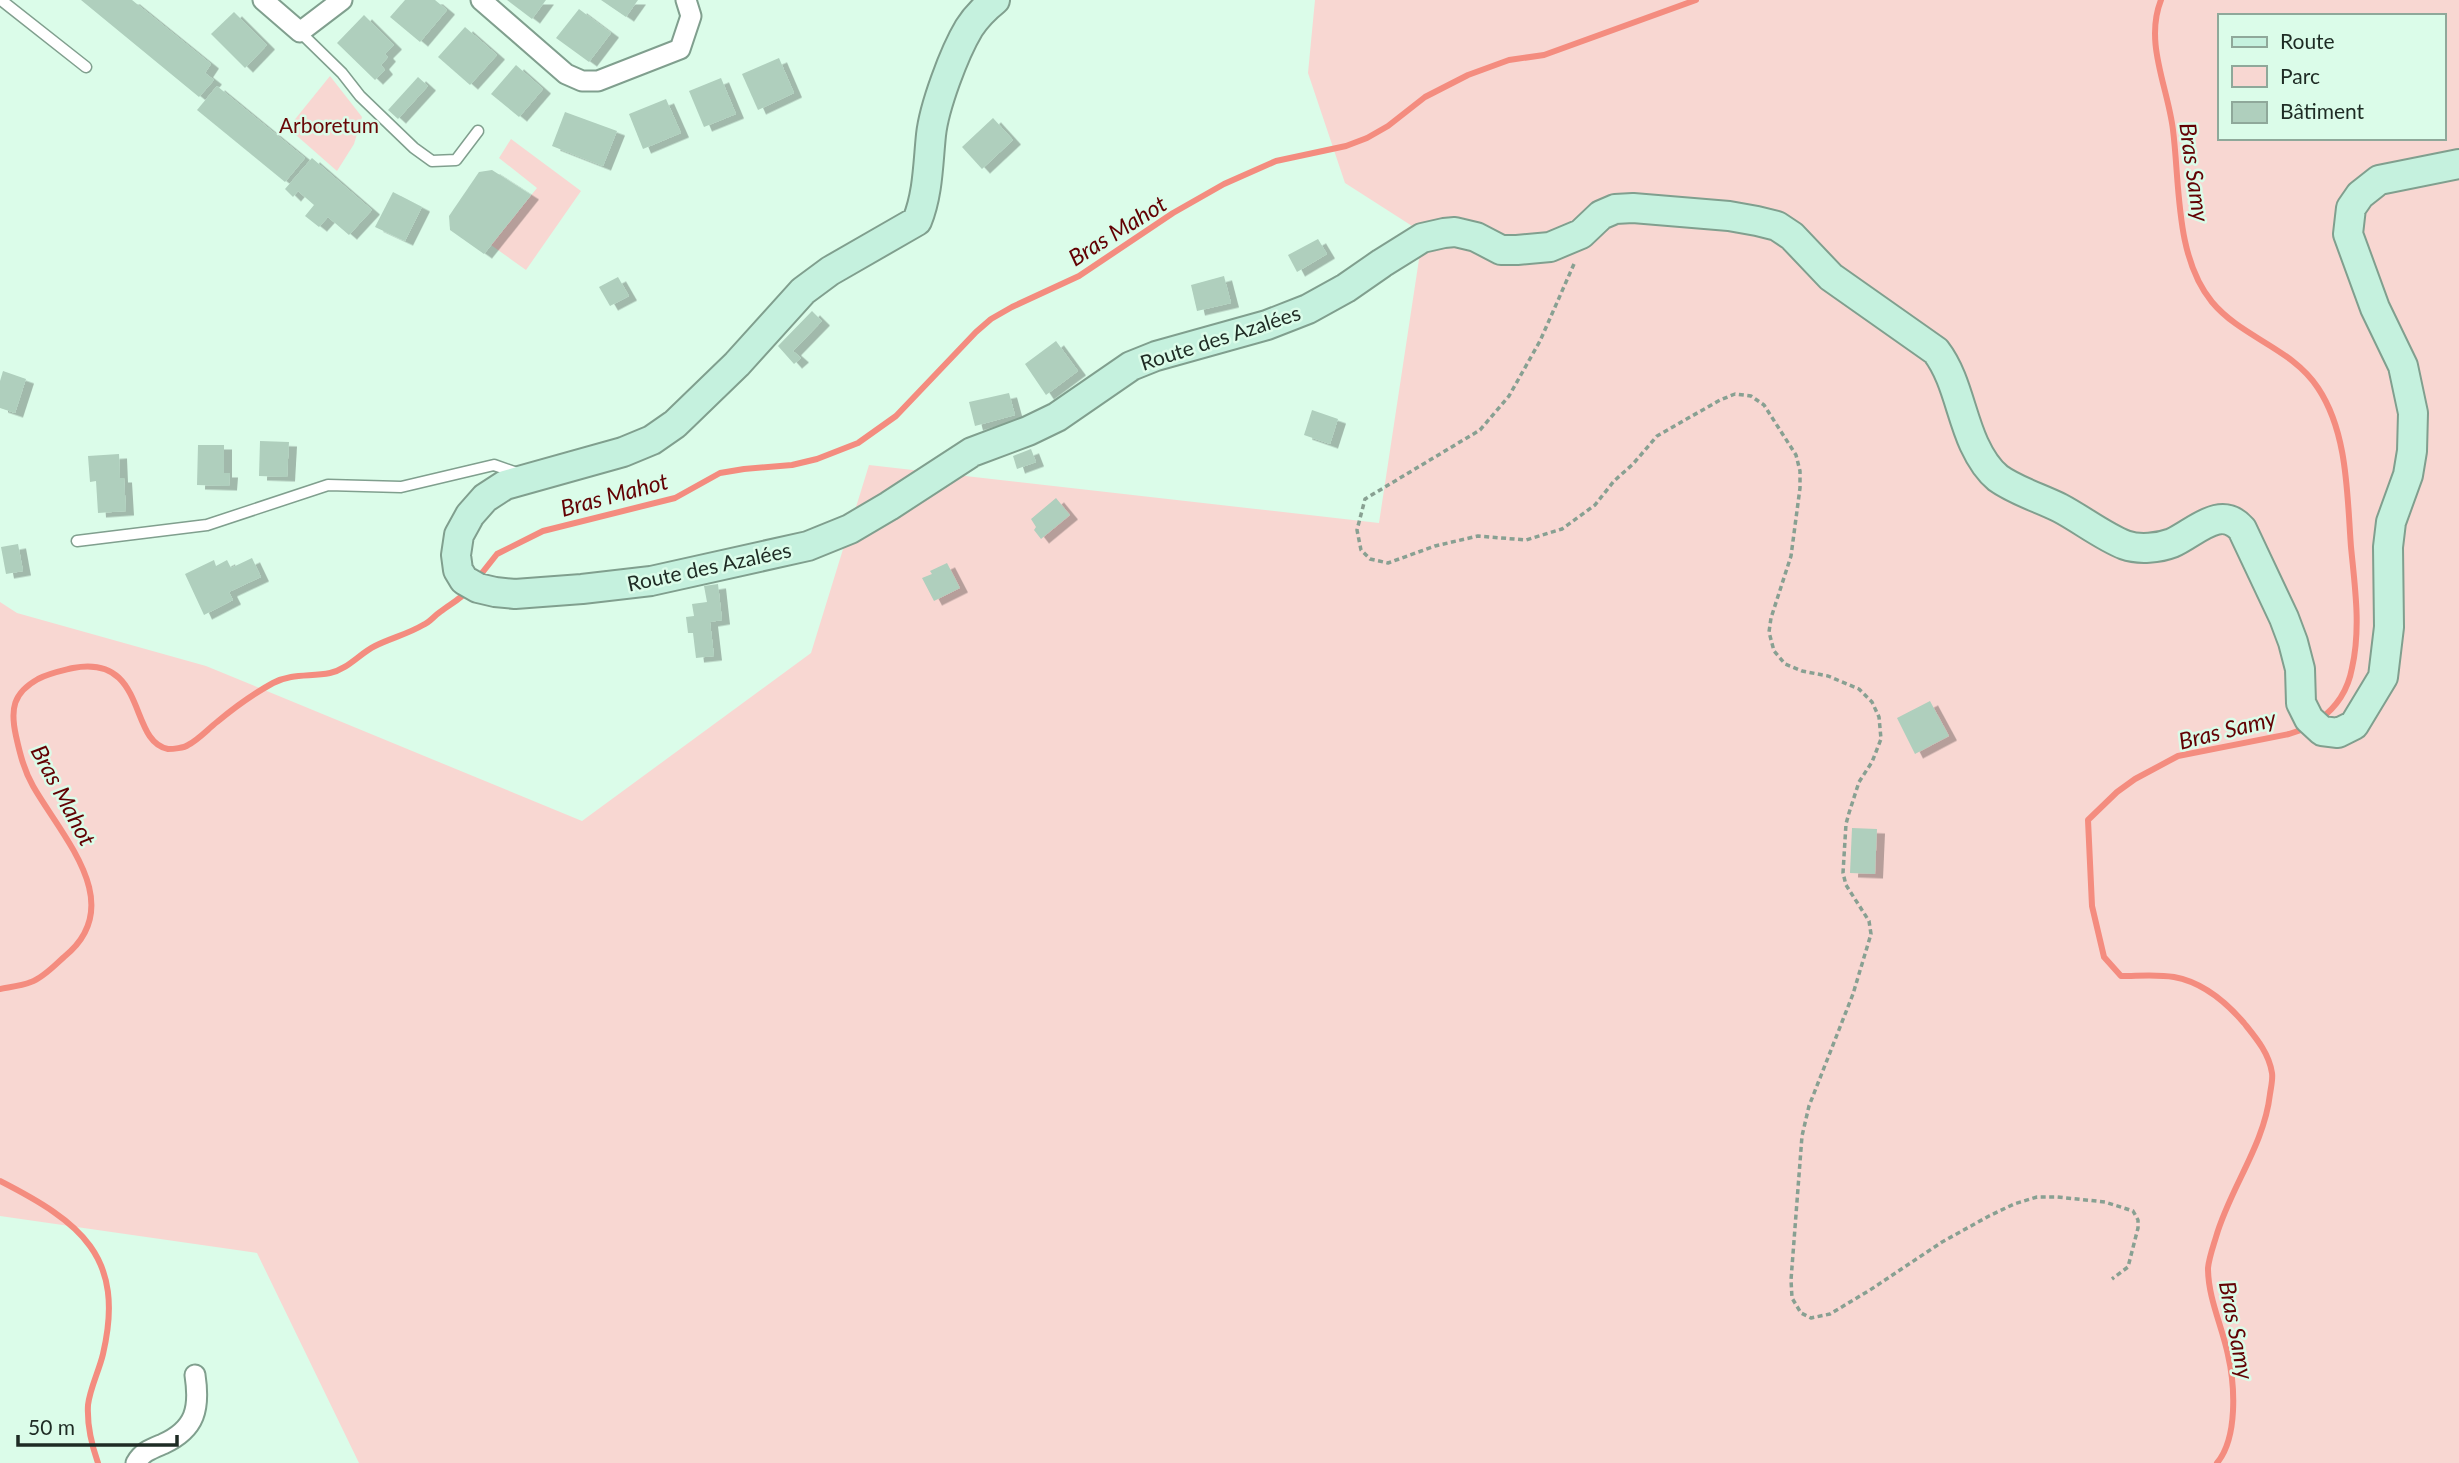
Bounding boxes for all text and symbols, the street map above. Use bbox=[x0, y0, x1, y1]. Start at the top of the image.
legend bbox=[2218, 14, 2445, 140]
text: Route bbox=[2280, 28, 2335, 53]
text: Parc bbox=[2280, 63, 2320, 88]
text: Bâtiment bbox=[2280, 98, 2365, 123]
park label: Arboretum bbox=[279, 112, 379, 137]
water label: Bras Samy bbox=[2174, 121, 2216, 224]
water label: Bras Mahot bbox=[1063, 189, 1171, 271]
street label: Route des Azalées bbox=[1137, 299, 1303, 375]
water label: Bras Mahot bbox=[557, 466, 671, 522]
street label: Route des Azalées bbox=[625, 536, 793, 596]
water label: Bras Samy bbox=[2175, 703, 2280, 755]
water label: Bras Mahot bbox=[26, 740, 102, 850]
water label: Bras Samy bbox=[2214, 1279, 2260, 1382]
scale bar bbox=[18, 1404, 177, 1448]
text: 50 m bbox=[28, 1414, 75, 1439]

